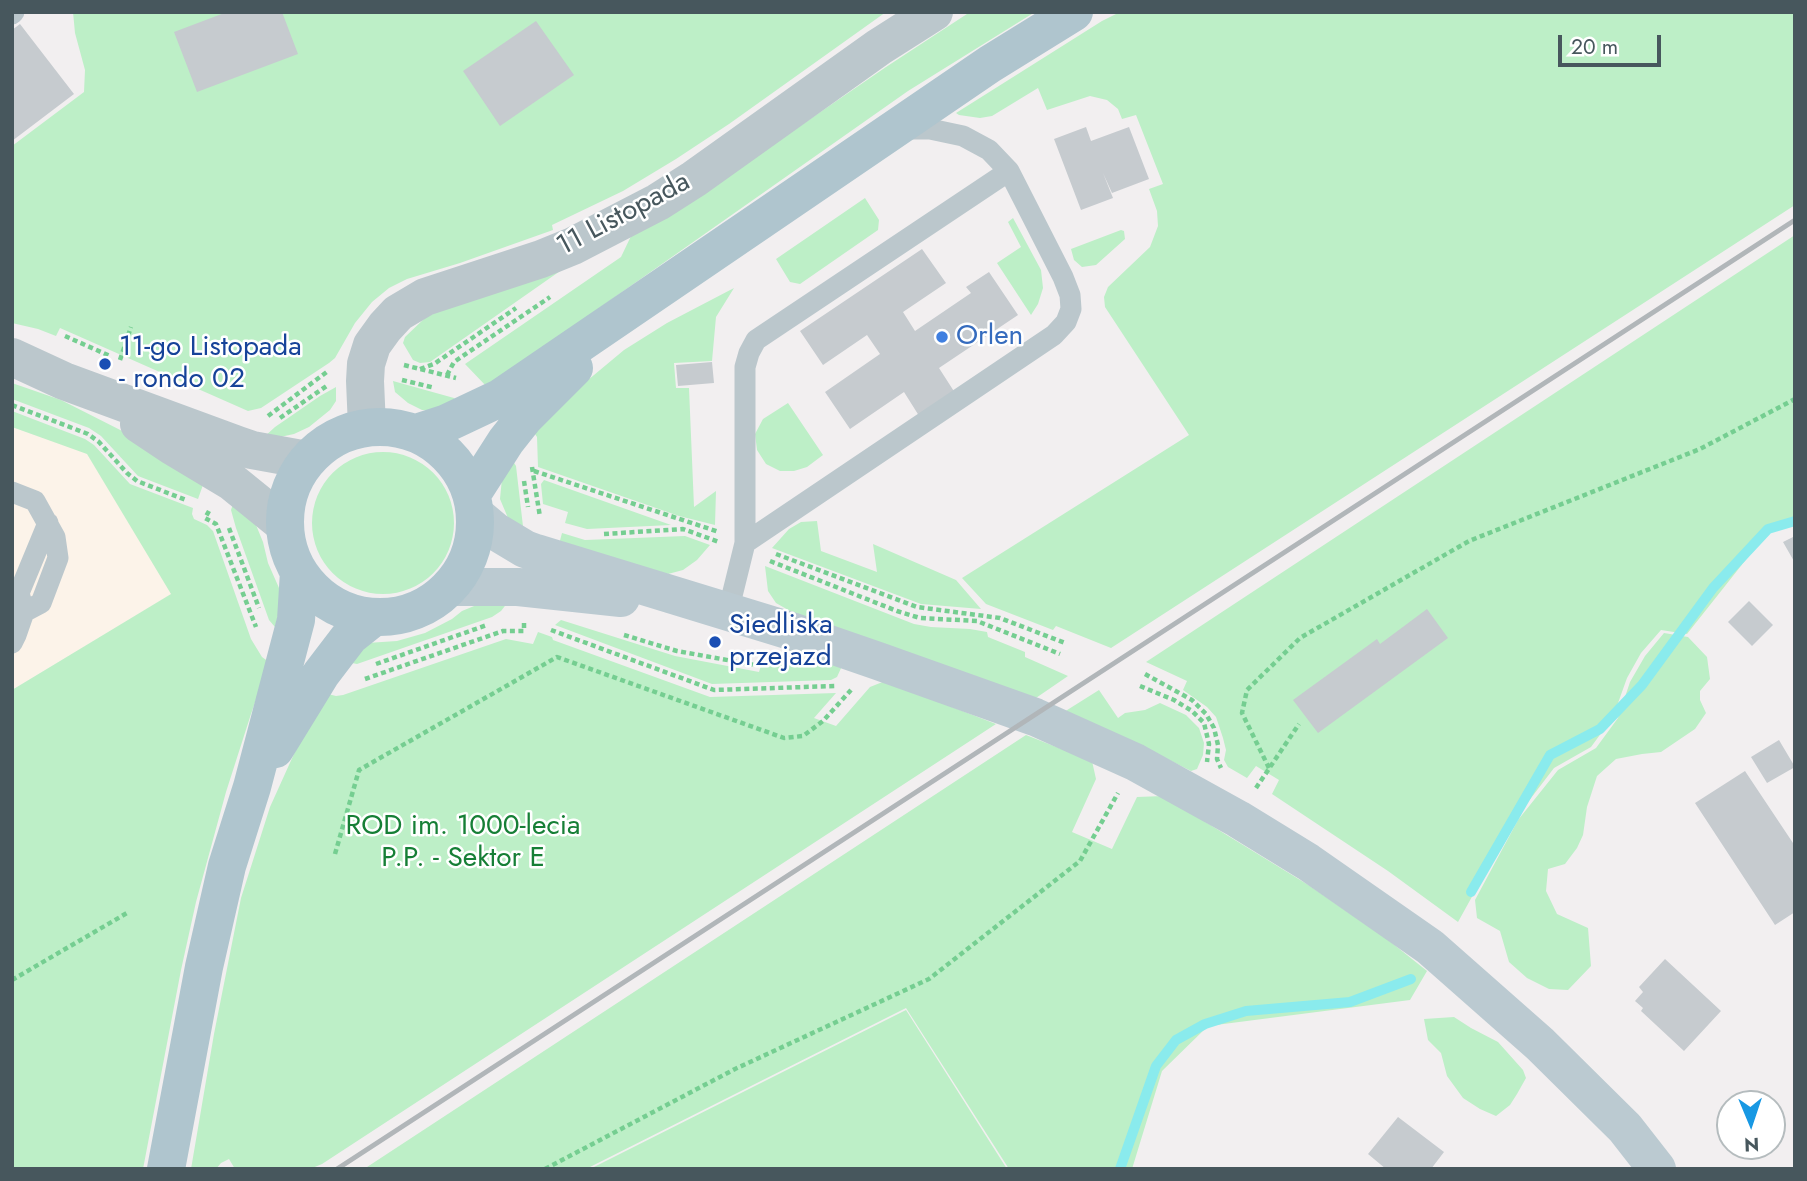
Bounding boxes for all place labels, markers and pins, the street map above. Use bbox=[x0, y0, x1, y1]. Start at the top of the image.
place label: Orlen bbox=[956, 320, 1023, 354]
marker: Orlen bbox=[934, 329, 950, 345]
place label: 11-go Listopada - rondo 02 bbox=[119, 331, 302, 397]
marker: 11-go Listopada - rondo 02 bbox=[97, 356, 113, 372]
place label: Siedliska przejazd bbox=[729, 609, 833, 675]
marker: Siedliska przejazd bbox=[707, 634, 723, 650]

